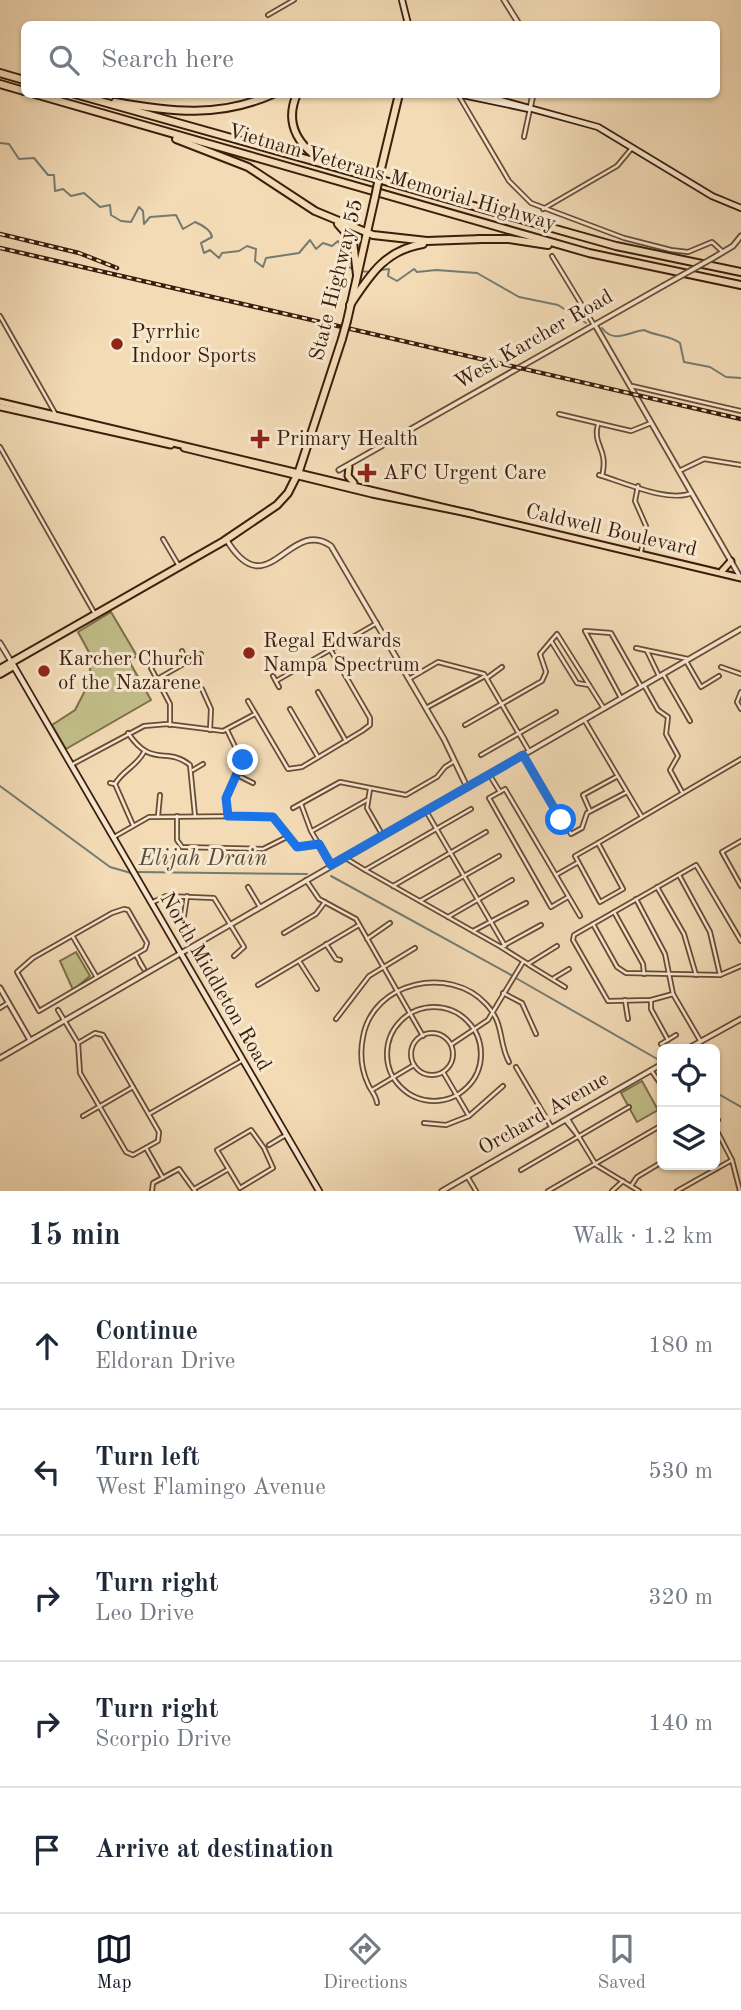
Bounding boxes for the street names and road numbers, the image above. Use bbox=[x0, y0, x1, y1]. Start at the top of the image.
street label: Vietnam Veterans Memorial Highway bbox=[225, 121, 559, 235]
street label: State Highway 55 bbox=[307, 197, 367, 363]
street label: West Karcher Road bbox=[451, 286, 617, 394]
street label: Caldwell Boulevard bbox=[523, 501, 699, 561]
street label: North Middleton Road bbox=[155, 889, 275, 1075]
street label: Orchard Avenue bbox=[475, 1068, 613, 1160]

